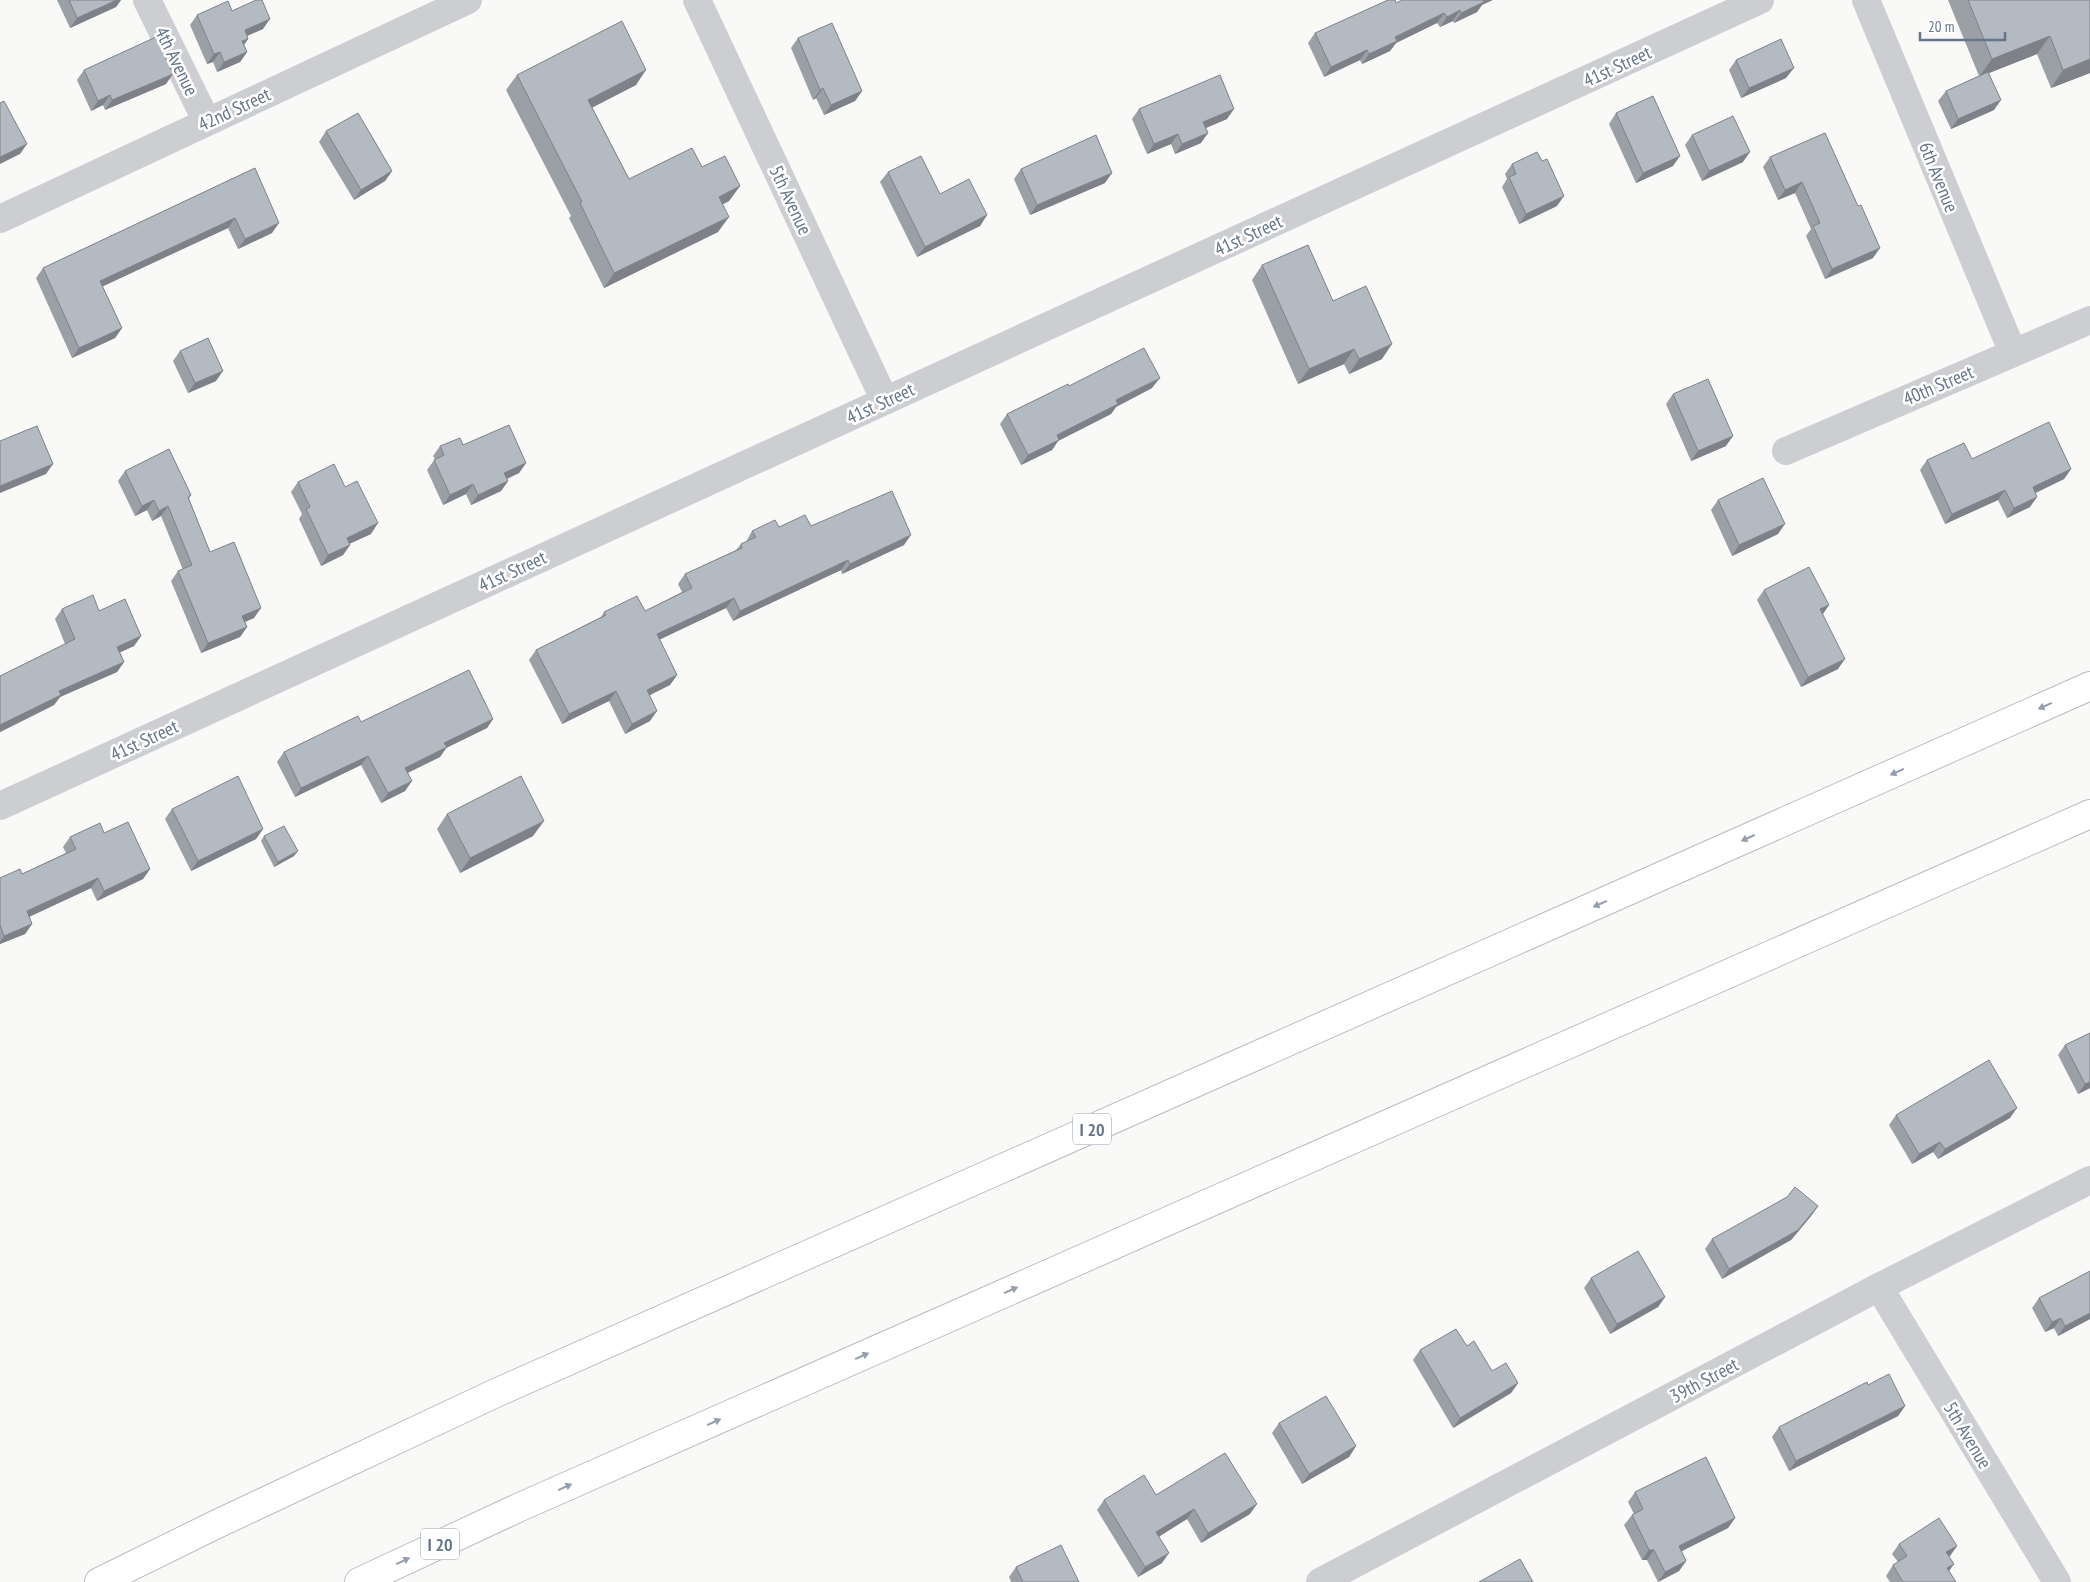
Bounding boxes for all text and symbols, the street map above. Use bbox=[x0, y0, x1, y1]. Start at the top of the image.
scale bar bbox=[1920, 10, 2005, 42]
text: 20 m bbox=[1928, 17, 1954, 36]
street label: 4th Avenue bbox=[150, 23, 204, 100]
street label: 41st Street bbox=[1579, 40, 1655, 92]
street label: 42nd Street bbox=[194, 82, 275, 136]
street label: 6th Avenue bbox=[1914, 138, 1964, 216]
street label: 5th Avenue bbox=[765, 162, 818, 239]
street label: 41st Street bbox=[1210, 209, 1286, 261]
street label: 40th Street bbox=[1899, 359, 1977, 411]
street label: 41st Street bbox=[842, 377, 918, 429]
street label: 41st Street bbox=[474, 545, 550, 597]
one-way arrow bbox=[2038, 703, 2052, 711]
street label: 41st Street bbox=[106, 714, 182, 766]
one-way arrow bbox=[1890, 768, 1904, 776]
one-way arrow bbox=[1741, 834, 1755, 842]
one-way arrow bbox=[1593, 900, 1607, 908]
road number: I 20 bbox=[1073, 1114, 1111, 1144]
one-way arrow bbox=[1004, 1286, 1018, 1294]
one-way arrow bbox=[855, 1351, 869, 1359]
street label: 39th Street bbox=[1666, 1352, 1743, 1408]
street label: 5th Avenue bbox=[1939, 1397, 1997, 1473]
one-way arrow bbox=[707, 1417, 721, 1425]
one-way arrow bbox=[558, 1483, 572, 1491]
road number: I 20 bbox=[421, 1528, 459, 1560]
one-way arrow bbox=[396, 1557, 410, 1565]

